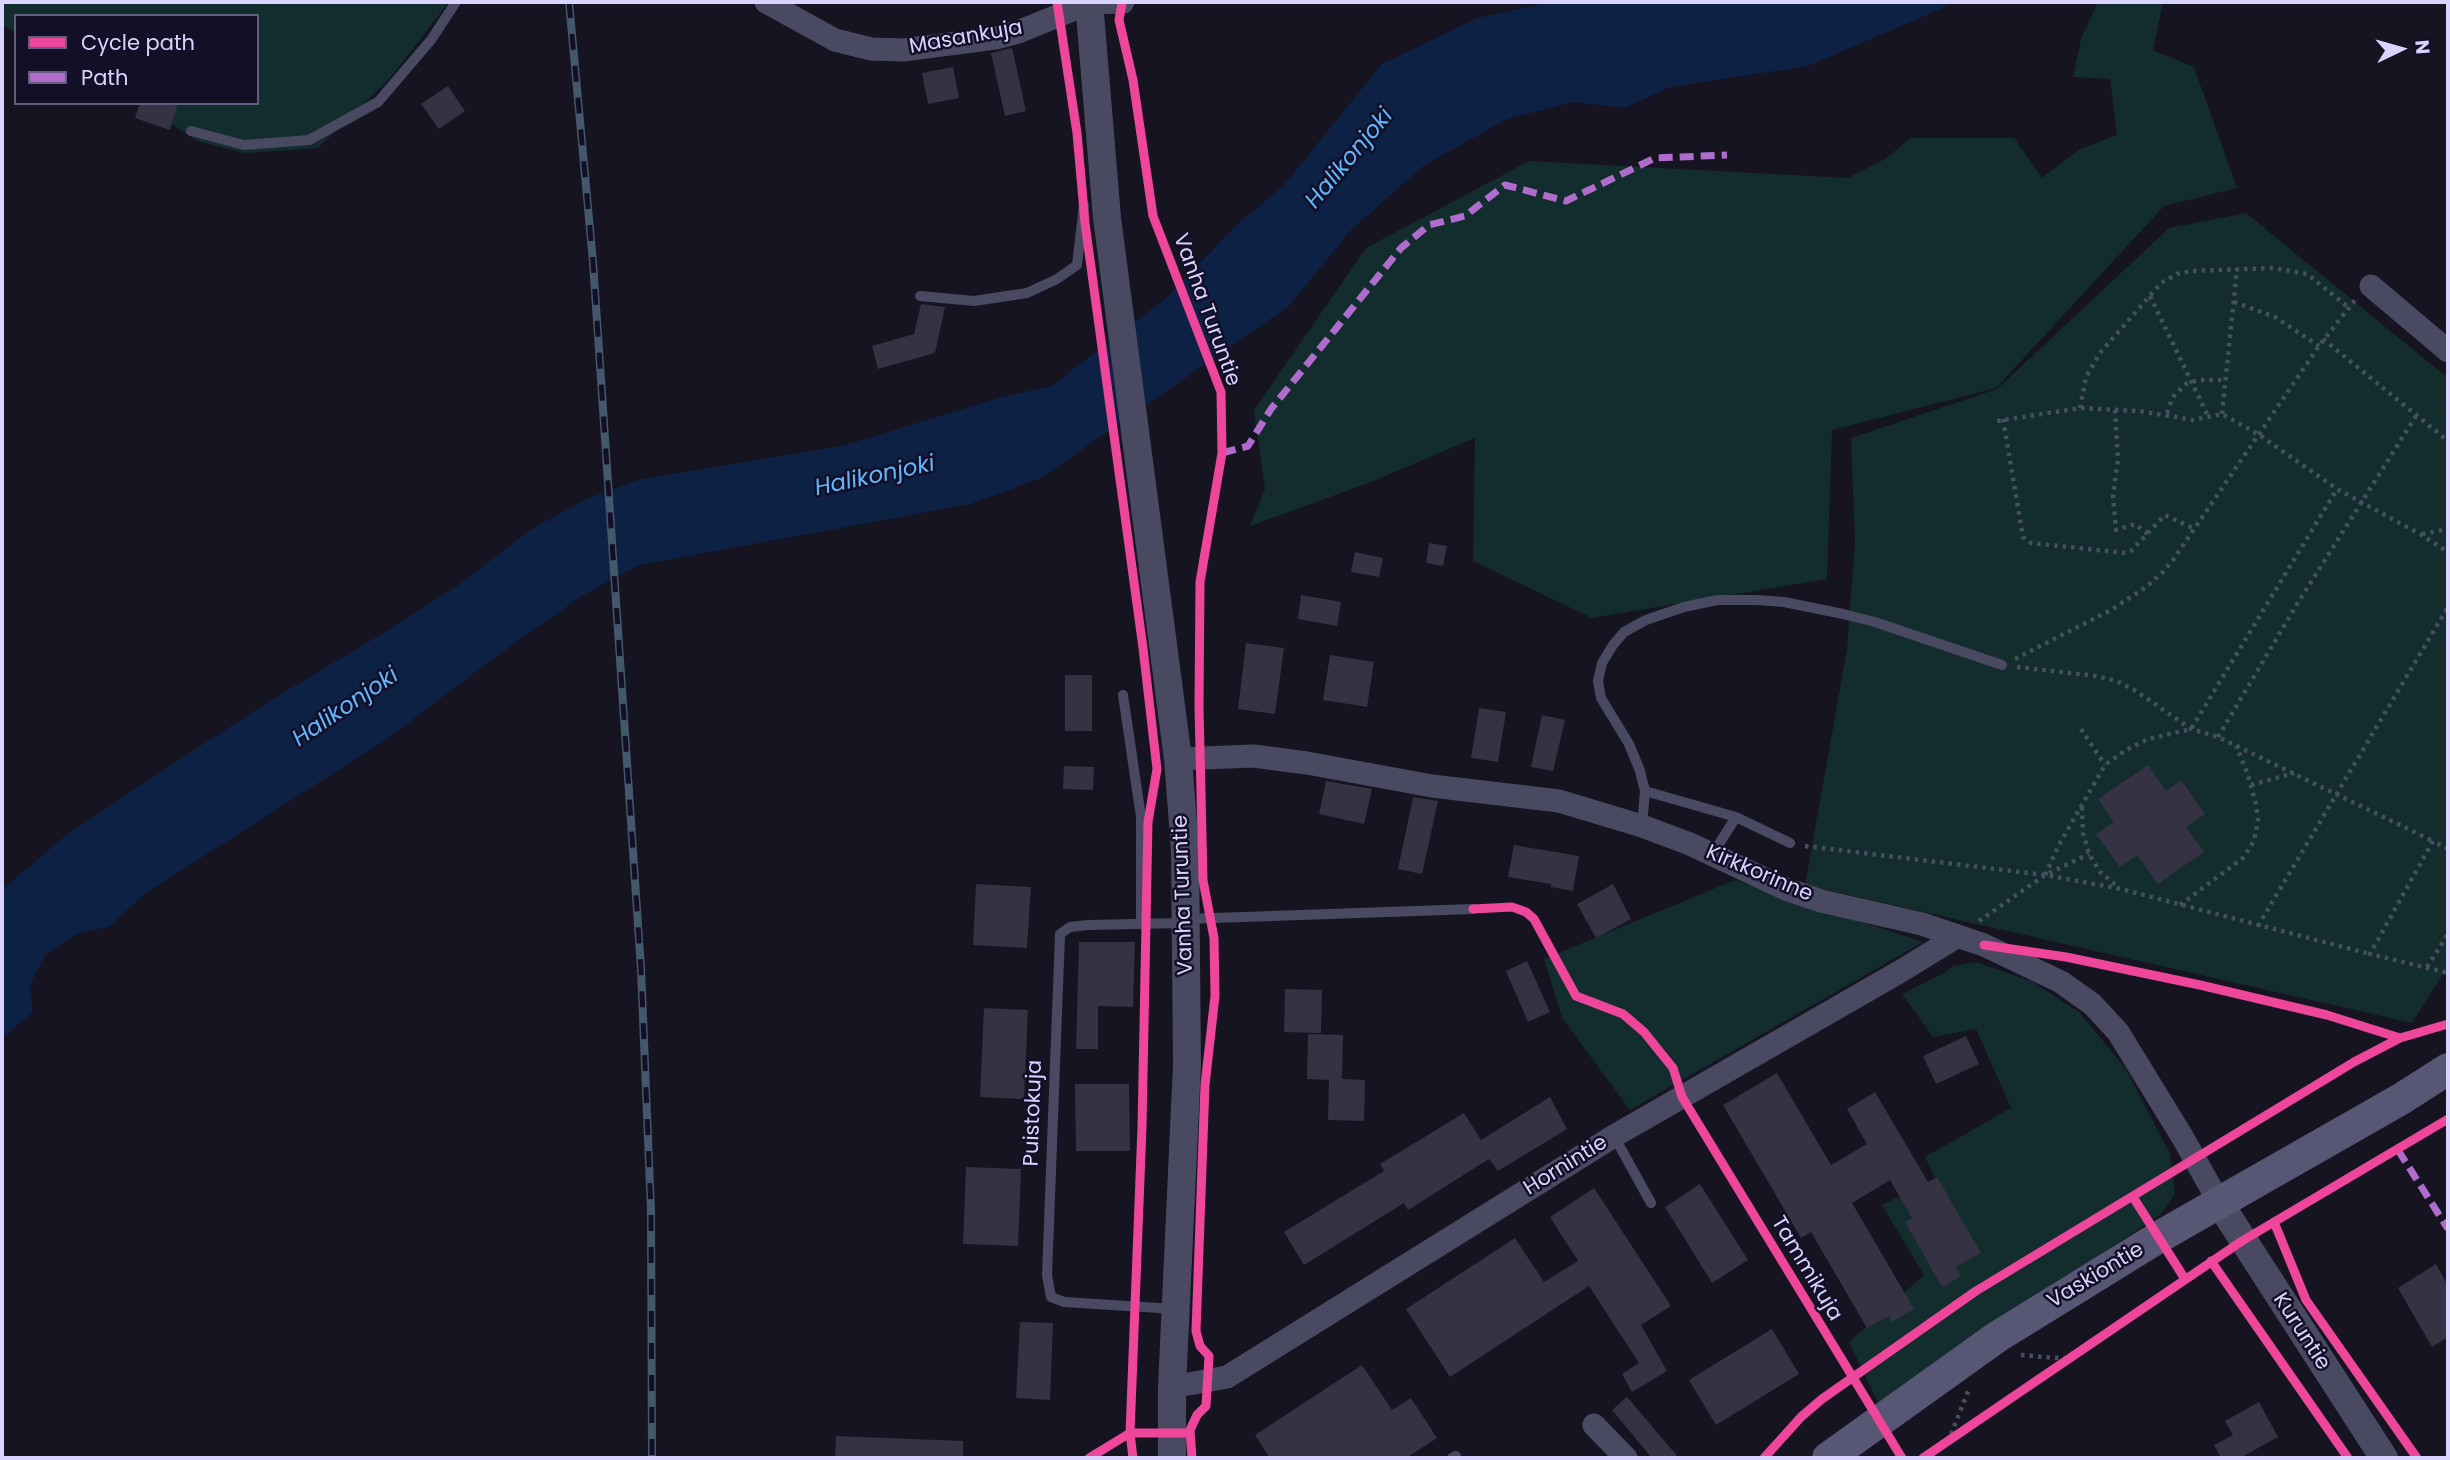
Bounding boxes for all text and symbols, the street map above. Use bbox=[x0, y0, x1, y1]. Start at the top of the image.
legend bbox=[14, 14, 259, 105]
north arrow bbox=[2366, 14, 2436, 84]
street label: Masankuja bbox=[907, 16, 1025, 60]
text: Cycle path bbox=[81, 28, 195, 57]
text: N bbox=[2408, 39, 2436, 55]
text: Path bbox=[81, 63, 128, 92]
water label: Halikonjoki bbox=[1300, 103, 1400, 215]
street label: Vanha Turuntie bbox=[1167, 230, 1245, 390]
water label: Halikonjoki bbox=[812, 451, 938, 503]
water label: Halikonjoki bbox=[288, 662, 404, 754]
street label: Vanha Turuntie bbox=[1169, 814, 1199, 976]
street label: Kirkkorinne bbox=[1702, 840, 1816, 908]
street label: Puistokuja bbox=[1020, 1059, 1048, 1167]
street label: Hornintie bbox=[1520, 1130, 1612, 1202]
street label: Tammikuja bbox=[1765, 1212, 1847, 1326]
street label: Vaskiontie bbox=[2043, 1237, 2149, 1315]
street label: Kuruntie bbox=[2267, 1289, 2335, 1375]

